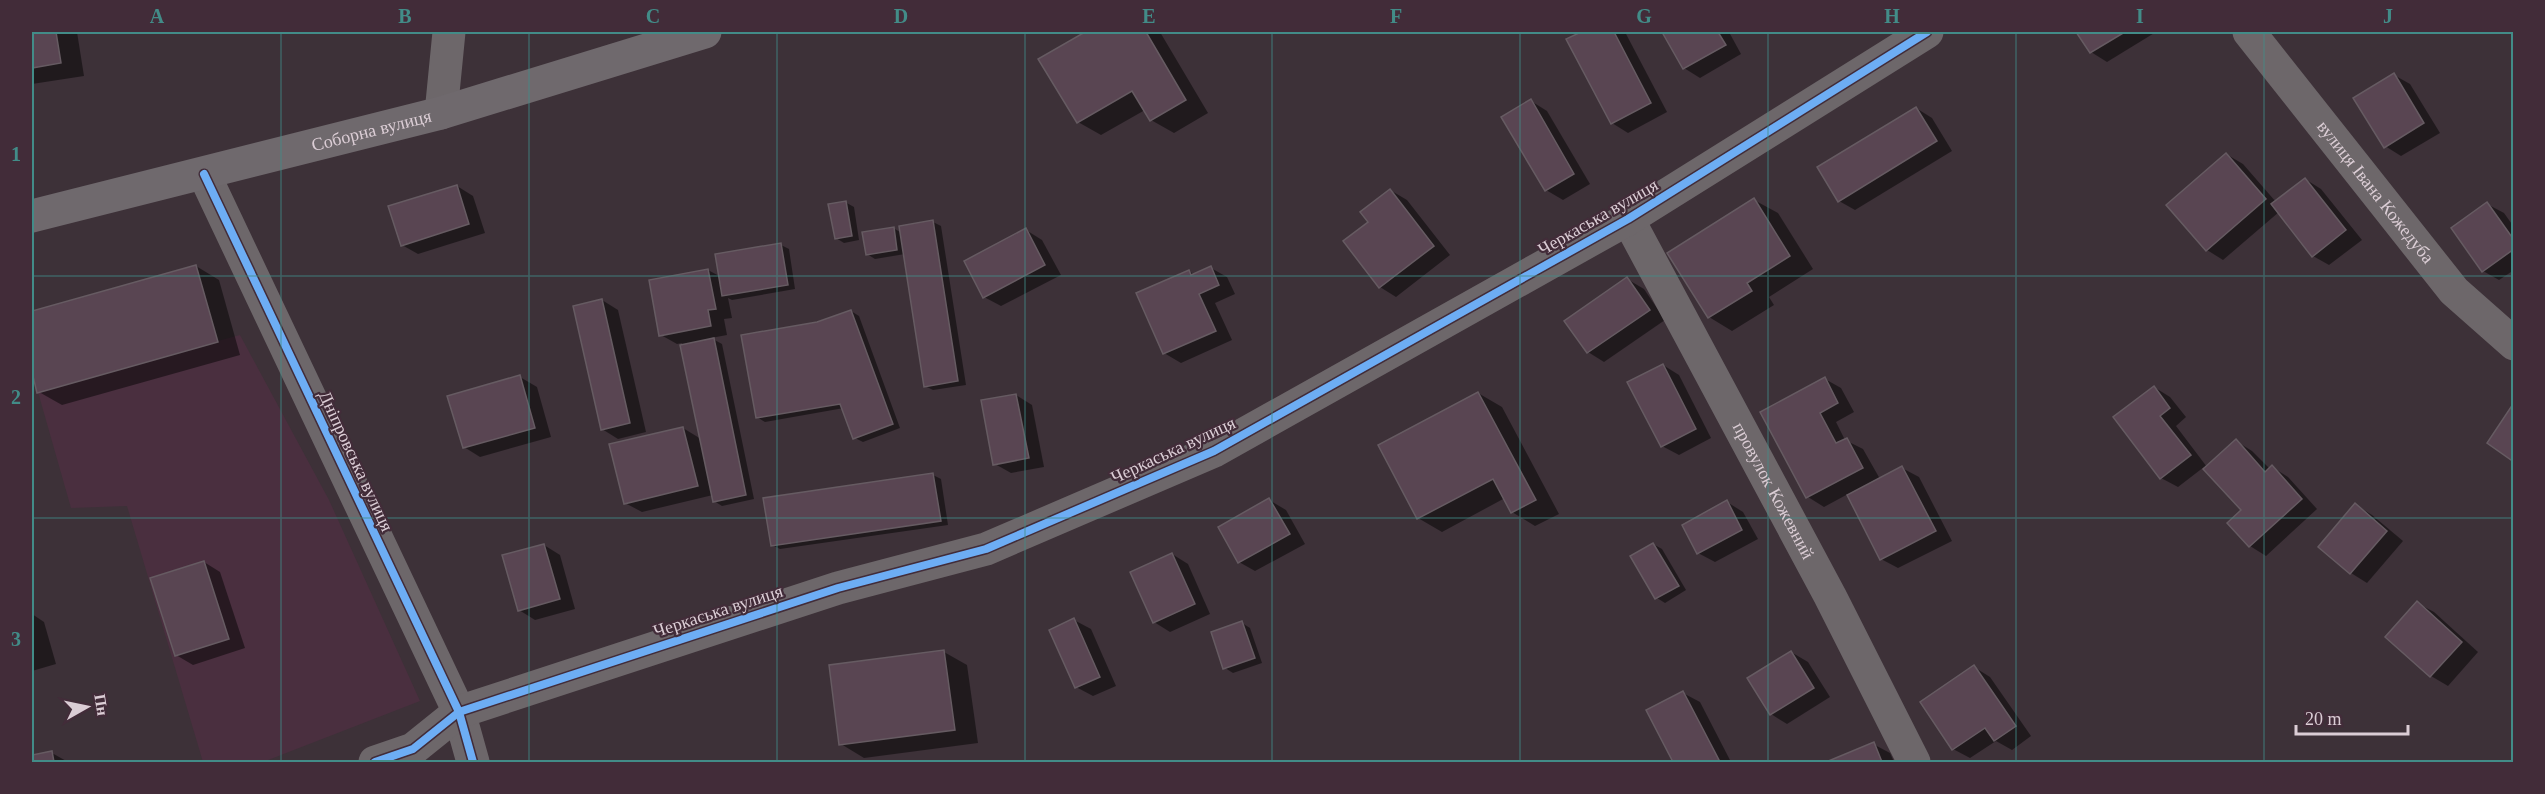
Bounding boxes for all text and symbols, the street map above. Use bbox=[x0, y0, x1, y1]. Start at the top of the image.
text: A bbox=[150, 5, 165, 27]
text: B bbox=[398, 5, 412, 27]
text: C bbox=[646, 5, 660, 27]
text: D bbox=[894, 5, 908, 27]
text: E bbox=[1142, 5, 1156, 27]
text: F bbox=[1390, 5, 1402, 27]
text: G bbox=[1636, 5, 1652, 27]
text: H bbox=[1884, 5, 1900, 27]
text: I bbox=[2136, 5, 2144, 27]
text: J bbox=[2383, 5, 2393, 27]
street label: Соборна вулиця bbox=[309, 106, 433, 155]
street label: вулиця Івана Кожедуба bbox=[2313, 117, 2438, 267]
text: 1 bbox=[11, 143, 21, 165]
street label: Черкаська вулиця bbox=[1535, 175, 1661, 259]
text: 2 bbox=[11, 386, 21, 408]
street label: Дніпровська вулиця bbox=[315, 388, 397, 534]
street label: Черкаська вулиця bbox=[1108, 412, 1238, 488]
street label: провулок Кожевний bbox=[1729, 419, 1818, 563]
street label: Черкаська вулиця bbox=[651, 581, 785, 641]
text: 3 bbox=[11, 628, 21, 650]
north arrow bbox=[57, 677, 117, 737]
text: Пн bbox=[91, 693, 111, 717]
scale bar bbox=[2296, 698, 2408, 736]
text: 20 m bbox=[2305, 709, 2342, 729]

